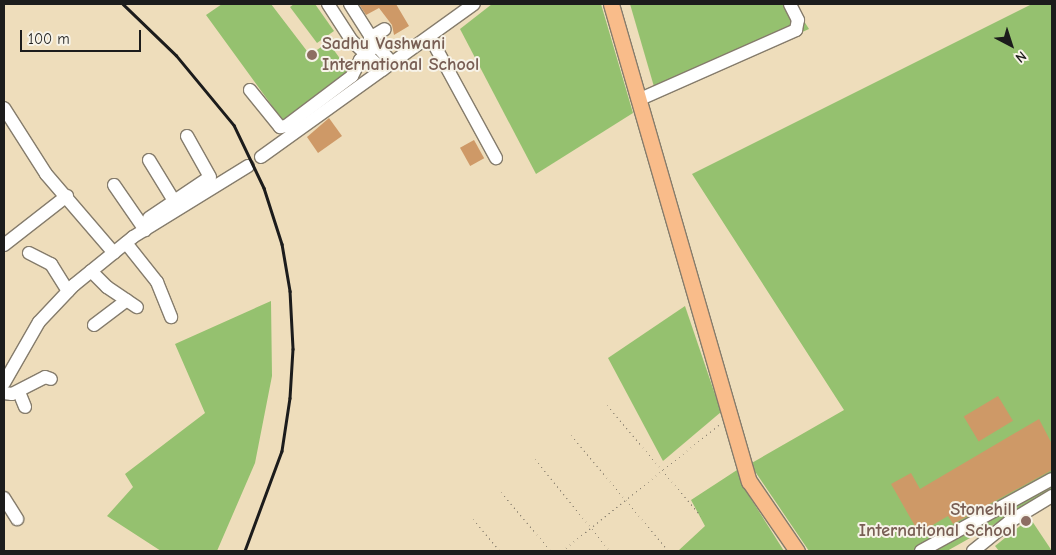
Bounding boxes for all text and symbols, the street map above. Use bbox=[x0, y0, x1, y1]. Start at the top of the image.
scale bar bbox=[22, 20, 144, 52]
north arrow bbox=[986, 20, 1036, 70]
text: 100 m bbox=[28, 30, 70, 48]
place label: Sadhu Vashwani International School bbox=[322, 34, 479, 76]
text: N bbox=[1012, 47, 1030, 66]
marker: Sadhu Vashwani International School bbox=[306, 49, 318, 61]
place label: Stonehill International School bbox=[859, 500, 1016, 542]
marker: Stonehill International School bbox=[1020, 515, 1032, 527]

